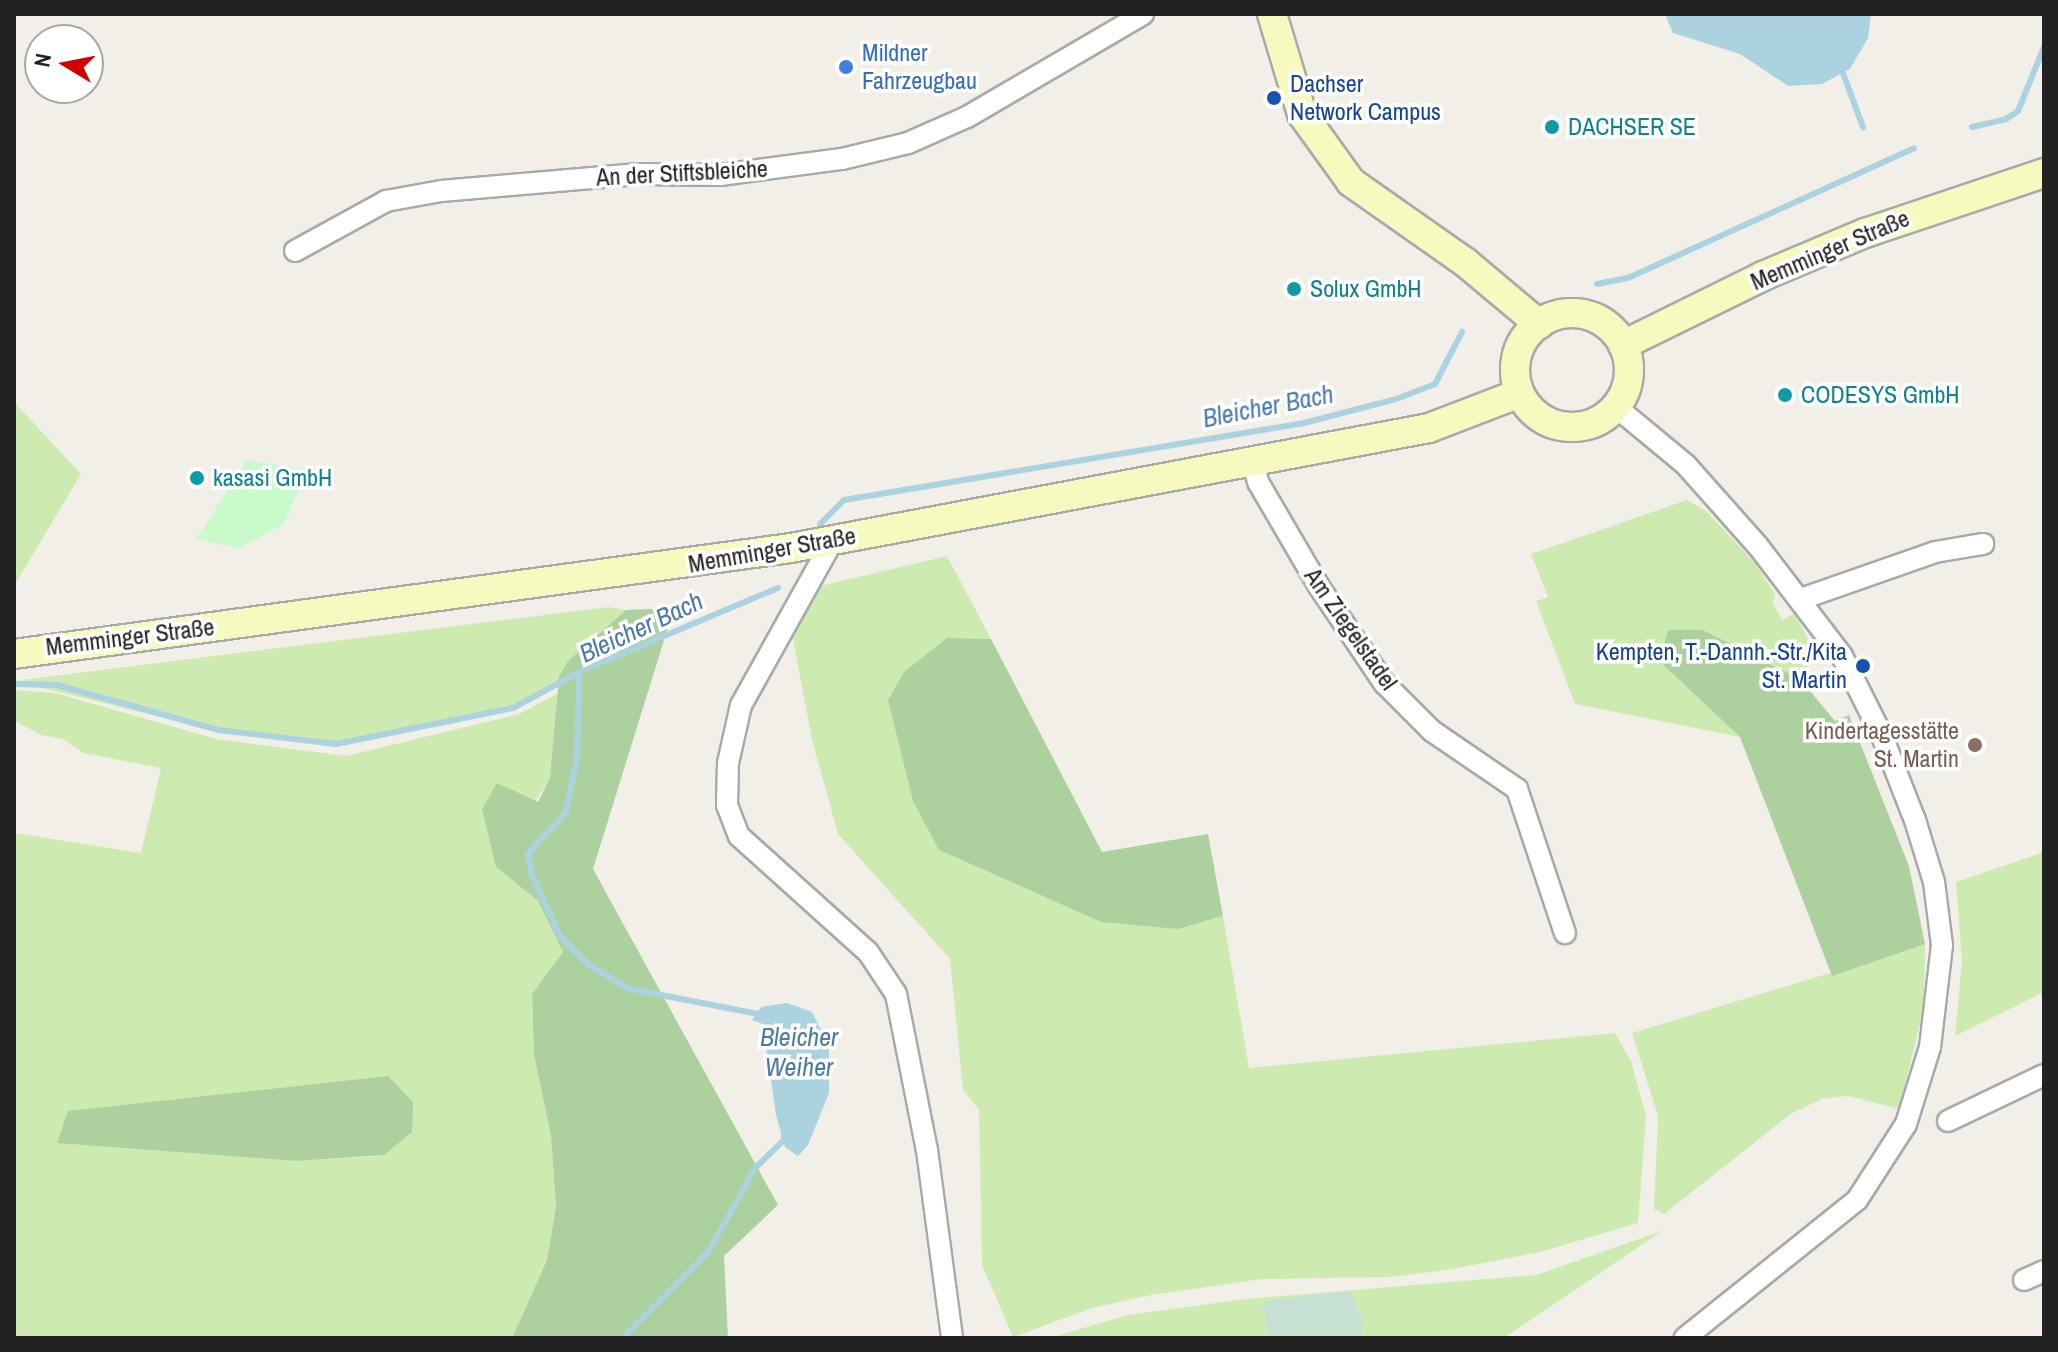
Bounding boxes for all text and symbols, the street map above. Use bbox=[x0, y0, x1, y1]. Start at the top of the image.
north arrow bbox=[24, 24, 104, 104]
place label: Mildner Fahrzeugbau bbox=[862, 39, 977, 95]
text: N bbox=[26, 51, 58, 69]
marker: Mildner Fahrzeugbau bbox=[837, 58, 855, 76]
place label: Dachser Network Campus bbox=[1290, 70, 1441, 126]
marker: Dachser Network Campus bbox=[1265, 89, 1283, 107]
place label: DACHSER SE bbox=[1568, 113, 1696, 141]
marker: DACHSER SE bbox=[1543, 118, 1561, 136]
street label: An der Stiftsbleiche bbox=[595, 154, 769, 192]
street label: Memminger Straße bbox=[1746, 204, 1914, 296]
place label: Solux GmbH bbox=[1310, 275, 1422, 303]
marker: Solux GmbH bbox=[1285, 280, 1303, 298]
water label: Bleicher Bach bbox=[1200, 378, 1336, 434]
place label: CODESYS GmbH bbox=[1801, 381, 1960, 409]
marker: CODESYS GmbH bbox=[1776, 386, 1794, 404]
place label: kasasi GmbH bbox=[213, 464, 332, 492]
marker: kasasi GmbH bbox=[188, 469, 206, 487]
street label: Memminger Straße bbox=[686, 521, 858, 579]
street label: Am Ziegelstadel bbox=[1298, 562, 1404, 696]
water label: Bleicher Bach bbox=[574, 585, 708, 669]
street label: Memminger Straße bbox=[44, 612, 216, 662]
place label: Kempten, T.-Dannh.-Str./Kita St. Martin bbox=[1595, 638, 1847, 694]
marker: Kempten, T.-Dannh.-Str./Kita St. Martin bbox=[1854, 657, 1872, 675]
place label: Kindertagesstätte St. Martin bbox=[1805, 717, 1959, 773]
marker: Kindertagesstätte St. Martin bbox=[1966, 736, 1984, 754]
water label: Bleicher Weiher bbox=[760, 1021, 838, 1082]

